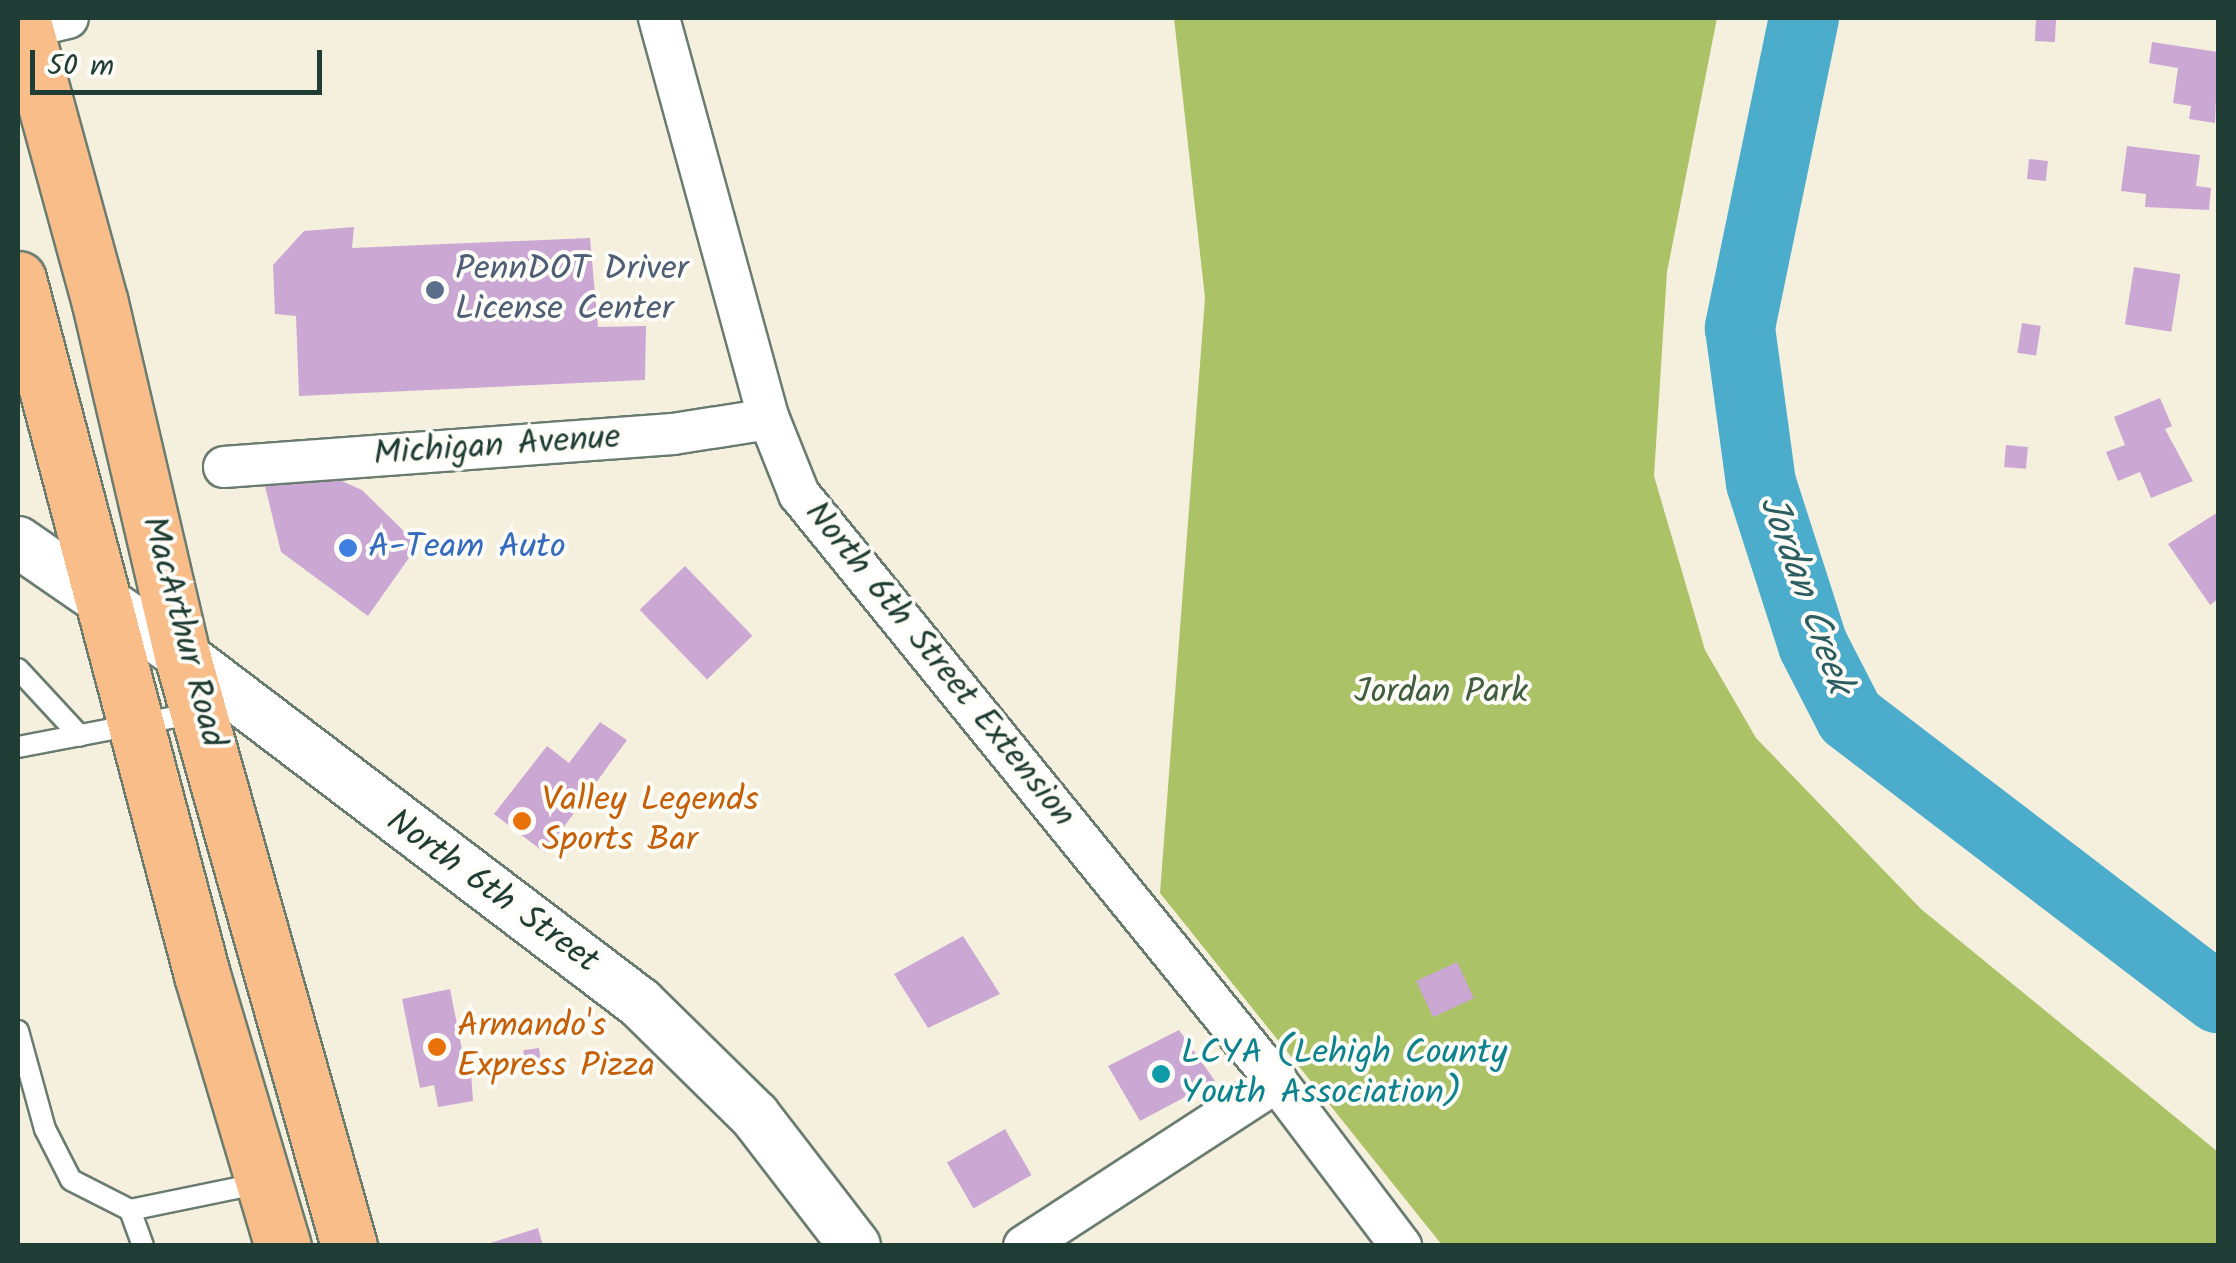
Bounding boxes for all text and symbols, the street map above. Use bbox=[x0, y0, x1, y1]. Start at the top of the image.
scale bar bbox=[35, 30, 328, 92]
text: 50 m bbox=[47, 43, 114, 91]
place label: PennDOT Driver License Center bbox=[455, 249, 688, 331]
marker: PennDOT Driver License Center bbox=[424, 279, 446, 301]
street label: Michigan Avenue bbox=[372, 417, 622, 477]
water label: Jordan Creek bbox=[1747, 490, 1861, 700]
street label: North 6th Street Extension bbox=[795, 494, 1083, 836]
street label: MacArthur Road bbox=[131, 512, 233, 752]
place label: A-Team Auto bbox=[368, 527, 566, 569]
marker: A-Team Auto bbox=[337, 537, 359, 559]
park label: Jordan Park bbox=[1354, 672, 1528, 714]
place label: Valley Legends Sports Bar bbox=[542, 780, 759, 862]
street label: North 6th Street bbox=[378, 801, 606, 983]
marker: Valley Legends Sports Bar bbox=[511, 810, 533, 832]
place label: Armando's Express Pizza bbox=[457, 1006, 655, 1088]
place label: LCYA (Lehigh County Youth Association) bbox=[1181, 1033, 1507, 1115]
marker: Armando's Express Pizza bbox=[426, 1036, 448, 1058]
marker: LCYA (Lehigh County Youth Association) bbox=[1150, 1063, 1172, 1085]

